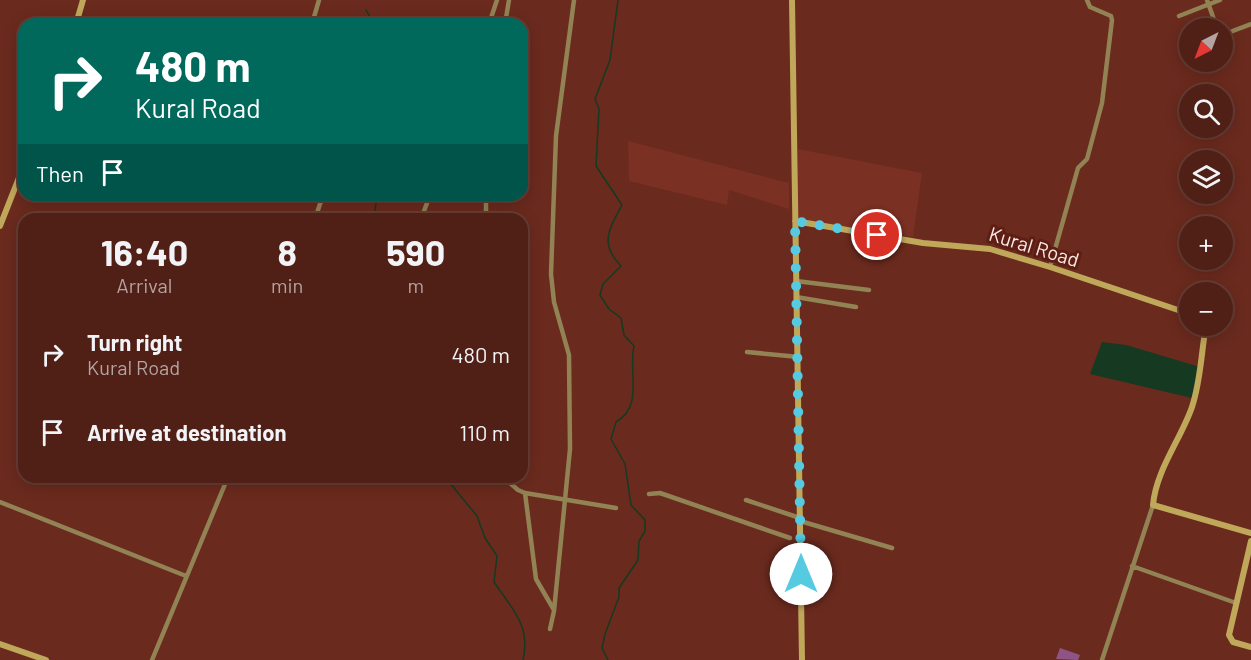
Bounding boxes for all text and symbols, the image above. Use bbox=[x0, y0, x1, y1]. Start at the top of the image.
north arrow bbox=[1179, 18, 1233, 72]
map controls bbox=[1179, 18, 1233, 336]
text: 480 m bbox=[135, 40, 251, 90]
icon: right bbox=[36, 42, 114, 120]
button: search bbox=[1179, 84, 1233, 138]
text: Kural Road bbox=[135, 91, 261, 123]
button: layers bbox=[1179, 150, 1233, 204]
icon: arrive bbox=[96, 156, 129, 189]
text: Then bbox=[36, 160, 84, 186]
pin bbox=[851, 209, 902, 260]
button: + bbox=[1179, 216, 1233, 270]
icon: arrive bbox=[860, 218, 893, 251]
street label: Kural Road bbox=[986, 221, 1082, 271]
text: 16:40 bbox=[101, 230, 188, 273]
text: 8 bbox=[277, 230, 297, 273]
text: 590 bbox=[386, 230, 445, 273]
text: Arrival bbox=[117, 273, 172, 297]
text: min bbox=[271, 273, 303, 297]
text: m bbox=[407, 273, 424, 297]
button: − bbox=[1179, 282, 1233, 336]
text: Turn right bbox=[87, 329, 182, 355]
icon: right bbox=[36, 338, 69, 371]
text: 480 m bbox=[451, 341, 510, 367]
text: Kural Road bbox=[87, 355, 180, 379]
icon: arrive bbox=[36, 416, 69, 449]
text: Arrive at destination bbox=[87, 419, 286, 445]
text: 110 m bbox=[460, 419, 510, 445]
position arrow bbox=[769, 542, 833, 606]

